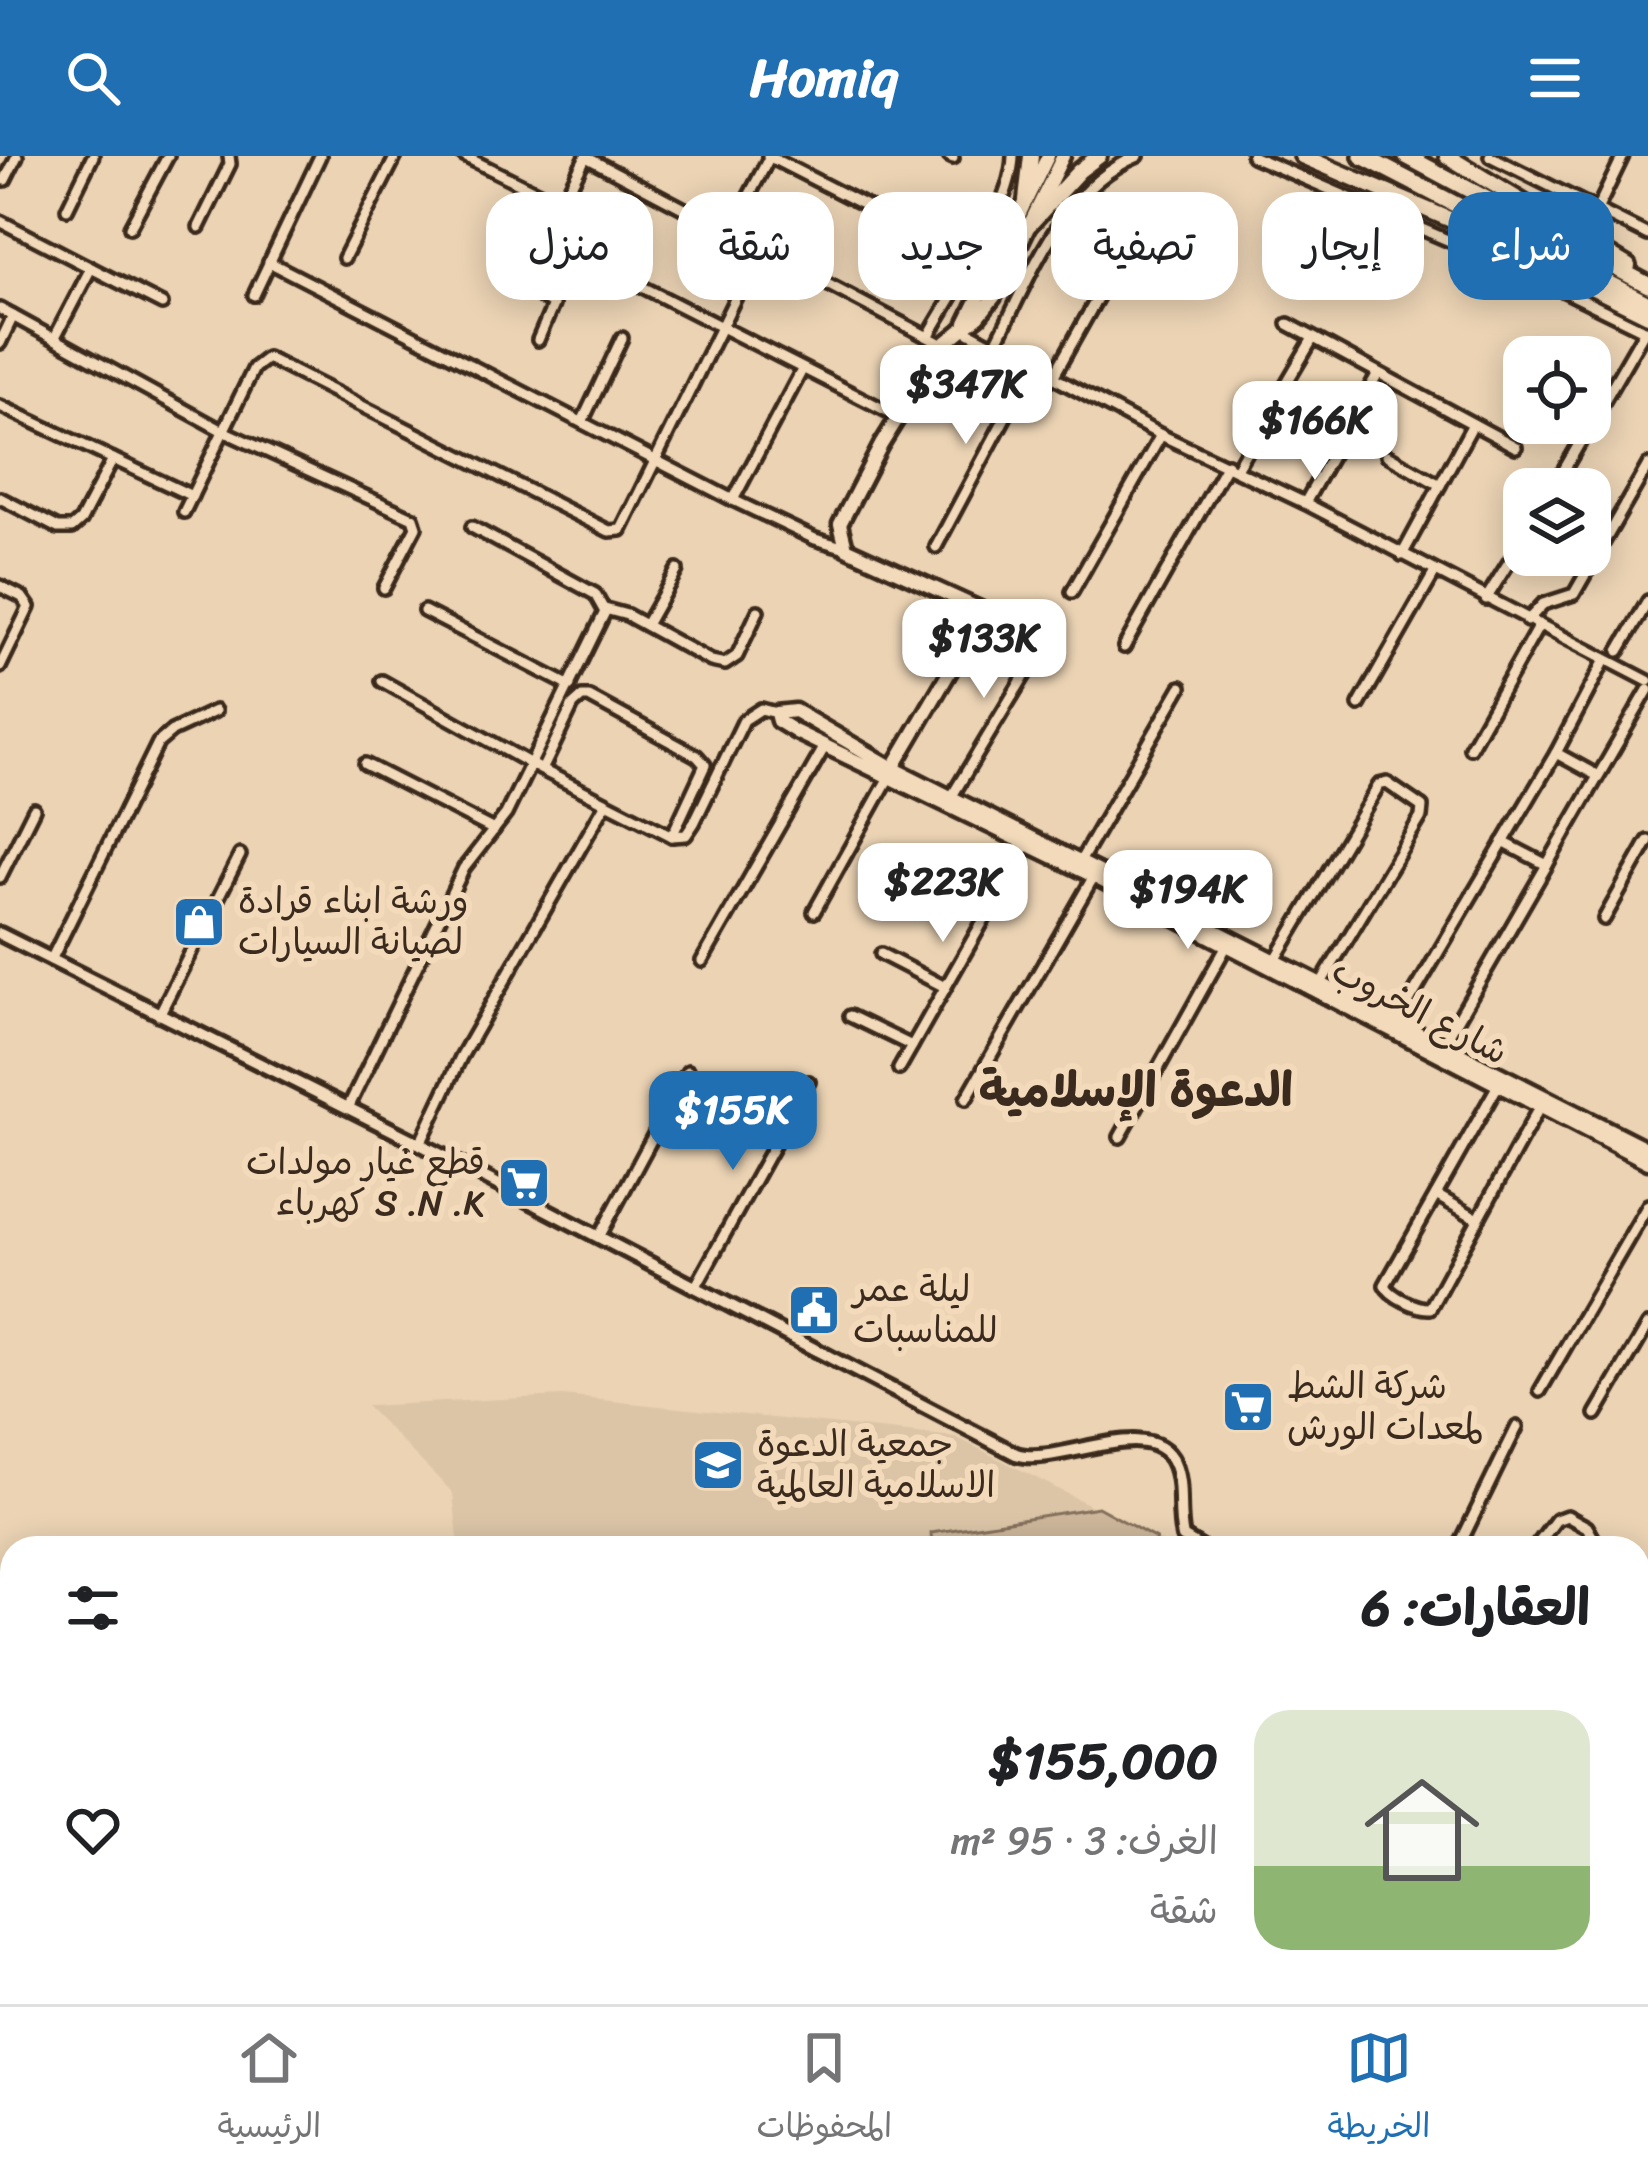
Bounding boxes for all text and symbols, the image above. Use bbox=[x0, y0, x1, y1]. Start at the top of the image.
text: Homiq bbox=[750, 30, 898, 126]
icon: search bbox=[60, 45, 126, 111]
icon: menu bbox=[1522, 45, 1588, 111]
chip: منزل bbox=[486, 192, 653, 300]
chip: شقة bbox=[677, 192, 834, 300]
chip: جديد bbox=[858, 192, 1027, 300]
chip: تصفية bbox=[1051, 192, 1238, 300]
chip: إيجار bbox=[1262, 192, 1424, 300]
chip: شراء bbox=[1448, 192, 1614, 300]
map controls bbox=[1503, 336, 1611, 576]
button: locate bbox=[1503, 336, 1611, 444]
pin: $347K bbox=[882, 345, 1050, 447]
text: $347K bbox=[907, 349, 1025, 418]
pin: $166K bbox=[1231, 381, 1399, 483]
text: $166K bbox=[1260, 385, 1371, 454]
button: layers bbox=[1503, 468, 1611, 576]
pin: $133K bbox=[900, 599, 1068, 701]
text: $133K bbox=[929, 603, 1039, 672]
pin: $223K bbox=[859, 843, 1027, 945]
text: $223K bbox=[885, 847, 1001, 916]
pin: $194K bbox=[1104, 850, 1272, 952]
text: $194K bbox=[1130, 854, 1246, 923]
place label: ورشة ابناء قرادة لصيانة السيارات bbox=[238, 869, 469, 974]
shop icon: ورشة ابناء قرادة لصيانة السيارات bbox=[171, 894, 227, 950]
street label: شارع الخروب bbox=[1320, 939, 1520, 1083]
district label: الدعوة الإسلامية bbox=[979, 1047, 1293, 1132]
pin: $155K bbox=[649, 1071, 817, 1173]
text: $155K bbox=[676, 1075, 790, 1144]
place label: قطع غيار مولدات كهرباء S .N .K bbox=[246, 1130, 485, 1235]
supermarket icon: قطع غيار مولدات كهرباء S .N .K bbox=[496, 1155, 552, 1211]
place label: ليلة عمر للمناسبات bbox=[850, 1257, 998, 1362]
public building icon: ليلة عمر للمناسبات bbox=[786, 1282, 842, 1338]
place label: شركة الشط لمعدات الورش bbox=[1287, 1354, 1483, 1459]
supermarket icon: شركة الشط لمعدات الورش bbox=[1220, 1379, 1276, 1435]
place label: جمعية الدعوة الاسلامية العالمية bbox=[757, 1412, 995, 1517]
school or university icon: جمعية الدعوة الاسلامية العالمية bbox=[690, 1437, 746, 1493]
text: العقارات: 6 bbox=[1362, 1563, 1590, 1653]
icon: filters bbox=[60, 1575, 126, 1641]
text: $155,000 bbox=[989, 1716, 1218, 1806]
icon: home bbox=[1350, 1758, 1494, 1902]
icon: heart bbox=[60, 1797, 126, 1863]
text: الغرف: 3 · 95 m² bbox=[951, 1806, 1218, 1875]
text: شقة bbox=[1150, 1875, 1218, 1944]
tab: الرئيسية bbox=[218, 2025, 321, 2155]
tab: المحفوظات bbox=[756, 2025, 892, 2155]
tab: الخريطة bbox=[1327, 2025, 1430, 2155]

